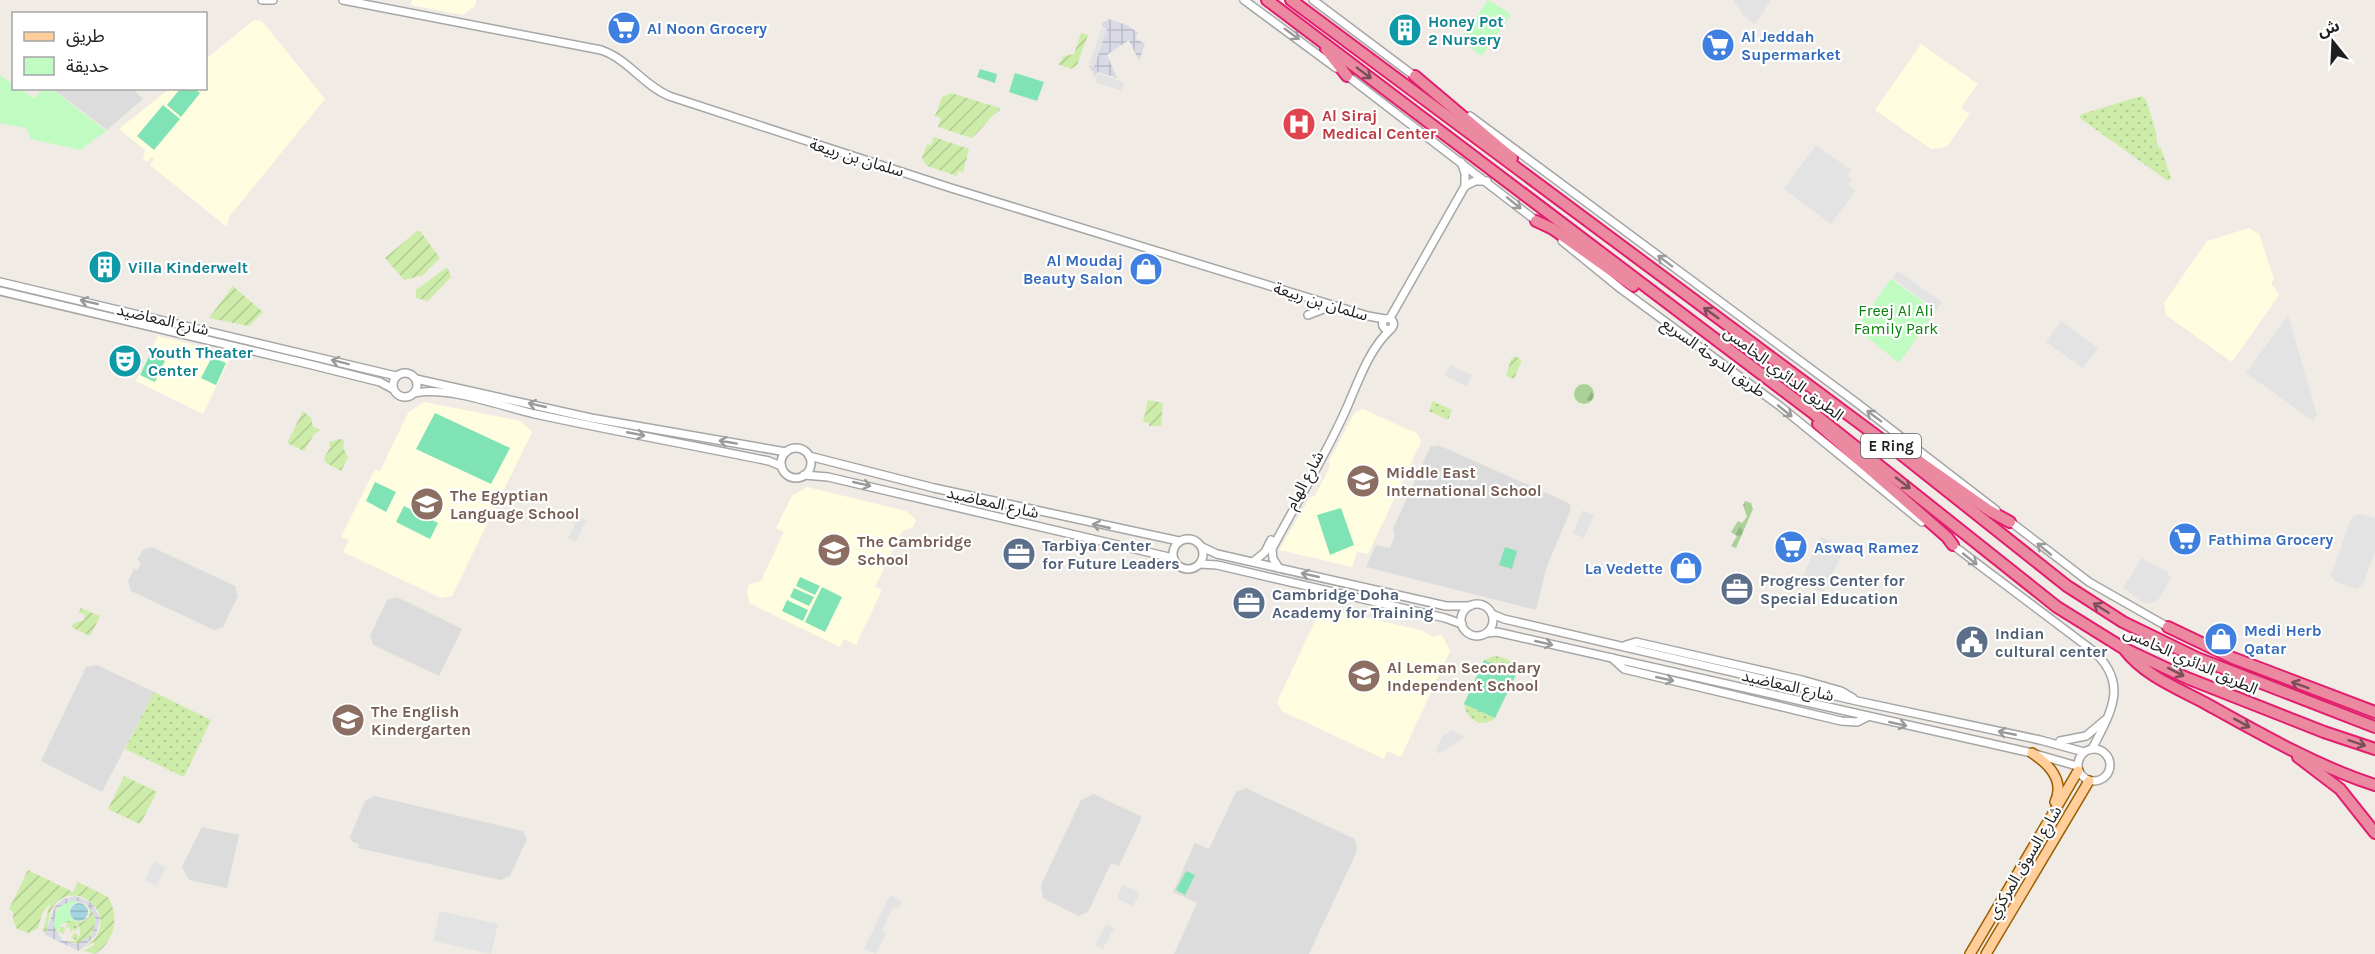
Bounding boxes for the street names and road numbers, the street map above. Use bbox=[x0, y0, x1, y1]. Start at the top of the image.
street label: سلمان بن ربيعة bbox=[807, 134, 906, 181]
street label: سلمان بن ربيعة bbox=[1271, 278, 1370, 325]
street label: شارع المعاضيد bbox=[114, 300, 211, 342]
street label: طريق الدوحة السريع bbox=[1656, 313, 1769, 404]
street label: الطريق الدائري الخامس bbox=[1718, 322, 1847, 427]
road number: E Ring bbox=[1861, 434, 1921, 458]
street label: شارع الهام bbox=[1281, 448, 1330, 514]
street label: شارع المعاضيد bbox=[944, 483, 1041, 525]
street label: الطريق الدائري الخامس bbox=[2120, 622, 2261, 701]
street label: شارع المعاضيد bbox=[1739, 666, 1836, 708]
street label: شارع السوق المركزي bbox=[1983, 802, 2068, 924]

